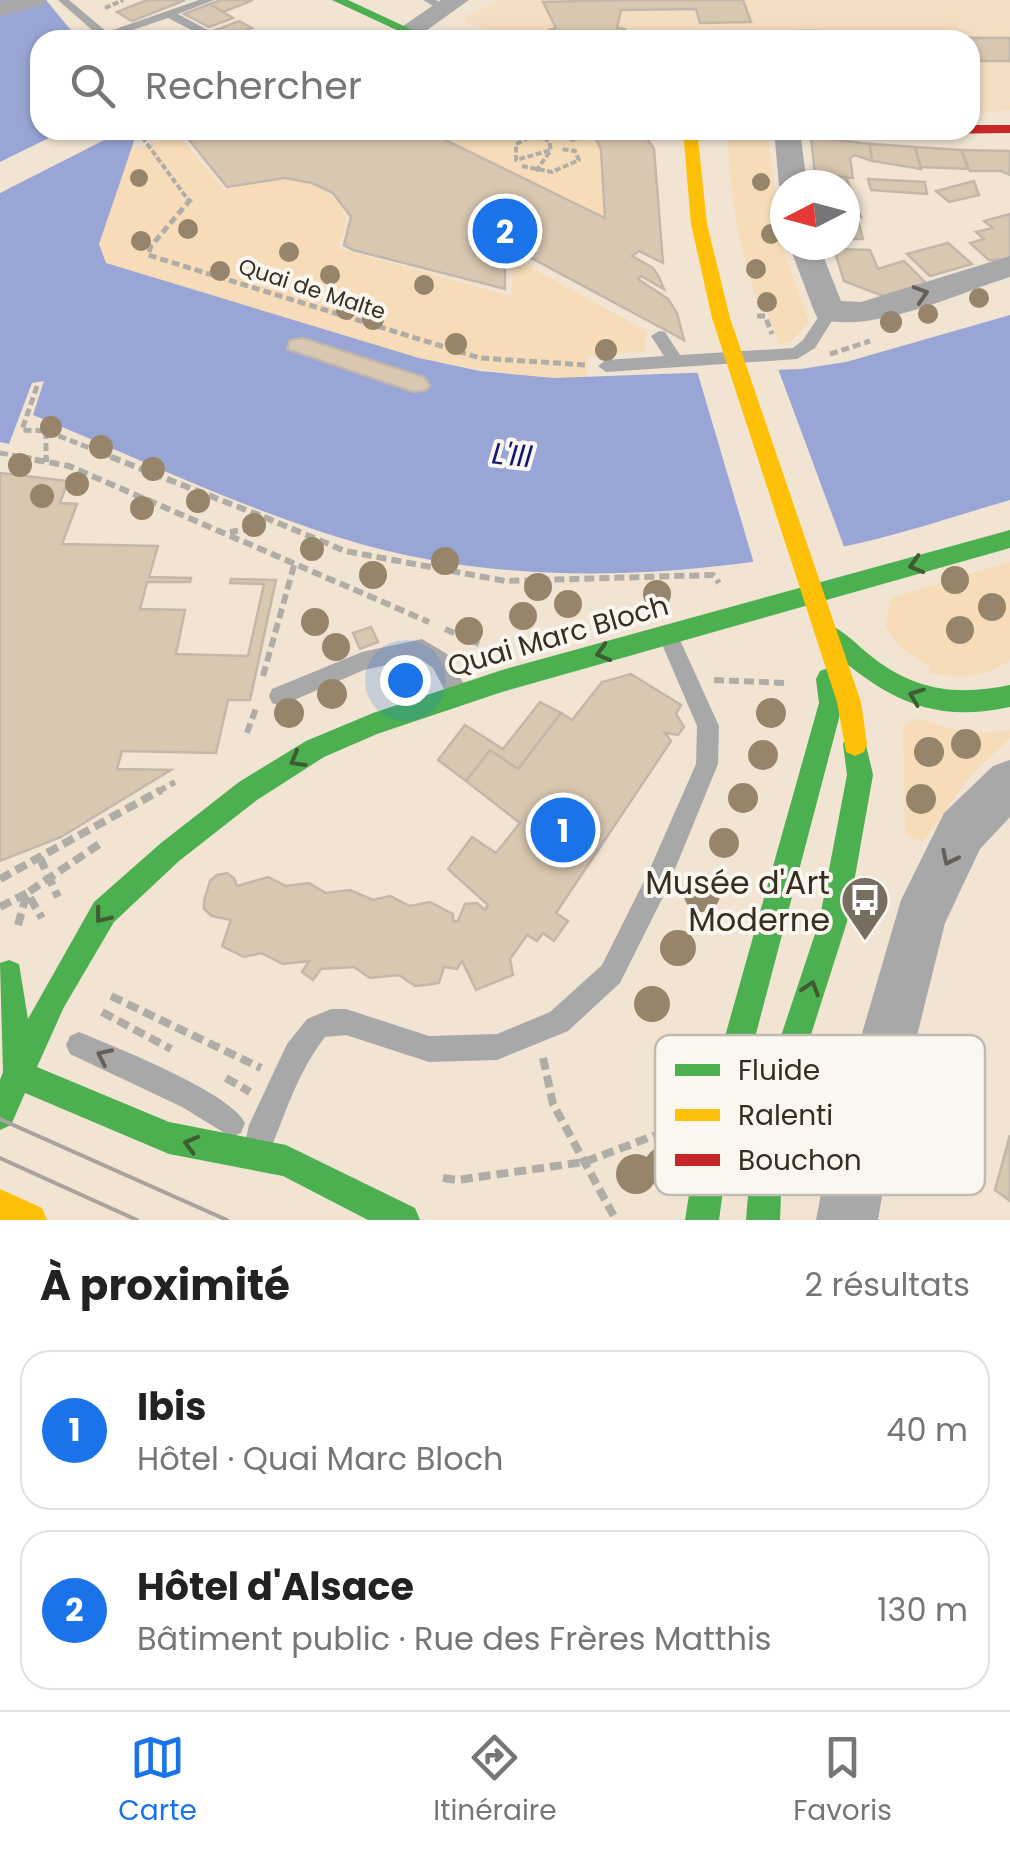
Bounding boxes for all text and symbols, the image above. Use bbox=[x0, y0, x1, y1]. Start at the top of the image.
search box bbox=[30, 30, 980, 140]
icon: search bbox=[65, 58, 120, 113]
text: Rechercher bbox=[145, 59, 362, 112]
north arrow bbox=[770, 170, 860, 260]
pin: 2 bbox=[472, 194, 538, 268]
street label: Quai de Malte bbox=[235, 251, 389, 327]
one-way arrow bbox=[911, 286, 928, 306]
water label: L'Ill bbox=[490, 432, 535, 479]
one-way arrow bbox=[908, 553, 925, 574]
street label: Quai Marc Bloch bbox=[443, 586, 673, 686]
one-way arrow bbox=[595, 641, 612, 662]
your location bbox=[380, 655, 431, 706]
one-way arrow bbox=[908, 688, 926, 708]
one-way arrow bbox=[290, 747, 308, 767]
pin: 1 bbox=[530, 792, 596, 868]
one-way arrow bbox=[942, 847, 962, 865]
place label: Musée d'Art Moderne bbox=[645, 860, 830, 942]
bus stop icon: Musée d'Art Moderne bbox=[839, 874, 891, 942]
one-way arrow bbox=[96, 905, 114, 923]
one-way arrow bbox=[799, 981, 820, 998]
legend bbox=[655, 1035, 985, 1195]
one-way arrow bbox=[96, 1049, 114, 1069]
text: Fluide bbox=[738, 1051, 820, 1090]
text: Ralenti bbox=[738, 1096, 833, 1135]
one-way arrow bbox=[182, 1134, 200, 1155]
text: Bouchon bbox=[738, 1141, 862, 1180]
text: À proximité bbox=[40, 1256, 290, 1315]
text: 2 résultats bbox=[805, 1262, 970, 1307]
text: Ibis bbox=[137, 1380, 206, 1433]
text: 1 bbox=[68, 1407, 81, 1452]
text: 40 m bbox=[886, 1407, 968, 1452]
text: Hôtel · Quai Marc Bloch bbox=[137, 1436, 504, 1481]
text: Hôtel d'Alsace bbox=[137, 1560, 414, 1613]
text: 2 bbox=[65, 1587, 84, 1632]
text: 130 m bbox=[877, 1587, 968, 1632]
text: Bâtiment public · Rue des Frères Matthis bbox=[137, 1616, 772, 1661]
tab: Carte bbox=[118, 1730, 197, 1832]
tab: Itinéraire bbox=[433, 1730, 557, 1832]
tab: Favoris bbox=[793, 1730, 892, 1832]

